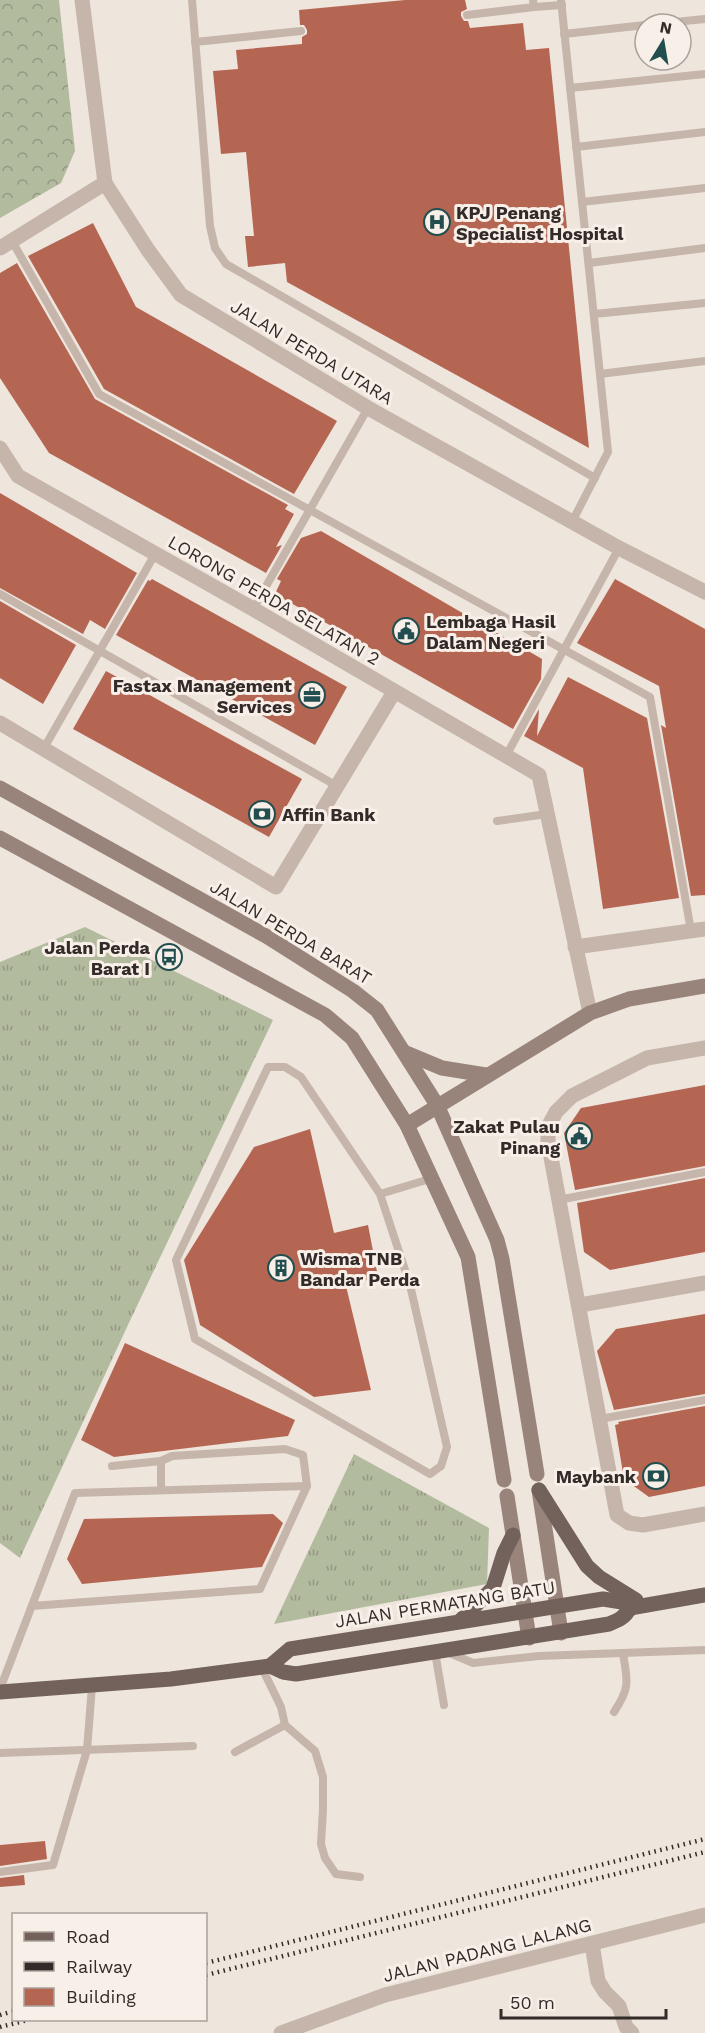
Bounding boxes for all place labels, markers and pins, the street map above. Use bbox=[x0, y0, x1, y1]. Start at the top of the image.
place label: KPJ Penang Specialist Hospital bbox=[456, 202, 624, 244]
hospital icon: KPJ Penang Specialist Hospital bbox=[422, 207, 452, 237]
place label: Lembaga Hasil Dalam Negeri bbox=[426, 611, 556, 653]
public building icon: Lembaga Hasil Dalam Negeri bbox=[391, 616, 421, 646]
place label: Fastax Management Services bbox=[113, 675, 292, 717]
office icon: Fastax Management Services bbox=[297, 680, 327, 710]
bank icon: Affin Bank bbox=[247, 799, 277, 829]
place label: Affin Bank bbox=[282, 804, 376, 825]
place label: Jalan Perda Barat I bbox=[44, 937, 151, 979]
bus stop icon: Jalan Perda Barat I bbox=[154, 942, 184, 972]
place label: Zakat Pulau Pinang bbox=[453, 1116, 561, 1158]
public building icon: Zakat Pulau Pinang bbox=[564, 1121, 594, 1151]
place label: Wisma TNB Bandar Perda bbox=[300, 1248, 420, 1290]
building icon: Wisma TNB Bandar Perda bbox=[266, 1253, 296, 1283]
bank icon: Maybank bbox=[641, 1461, 671, 1491]
place label: Maybank bbox=[556, 1466, 637, 1487]

